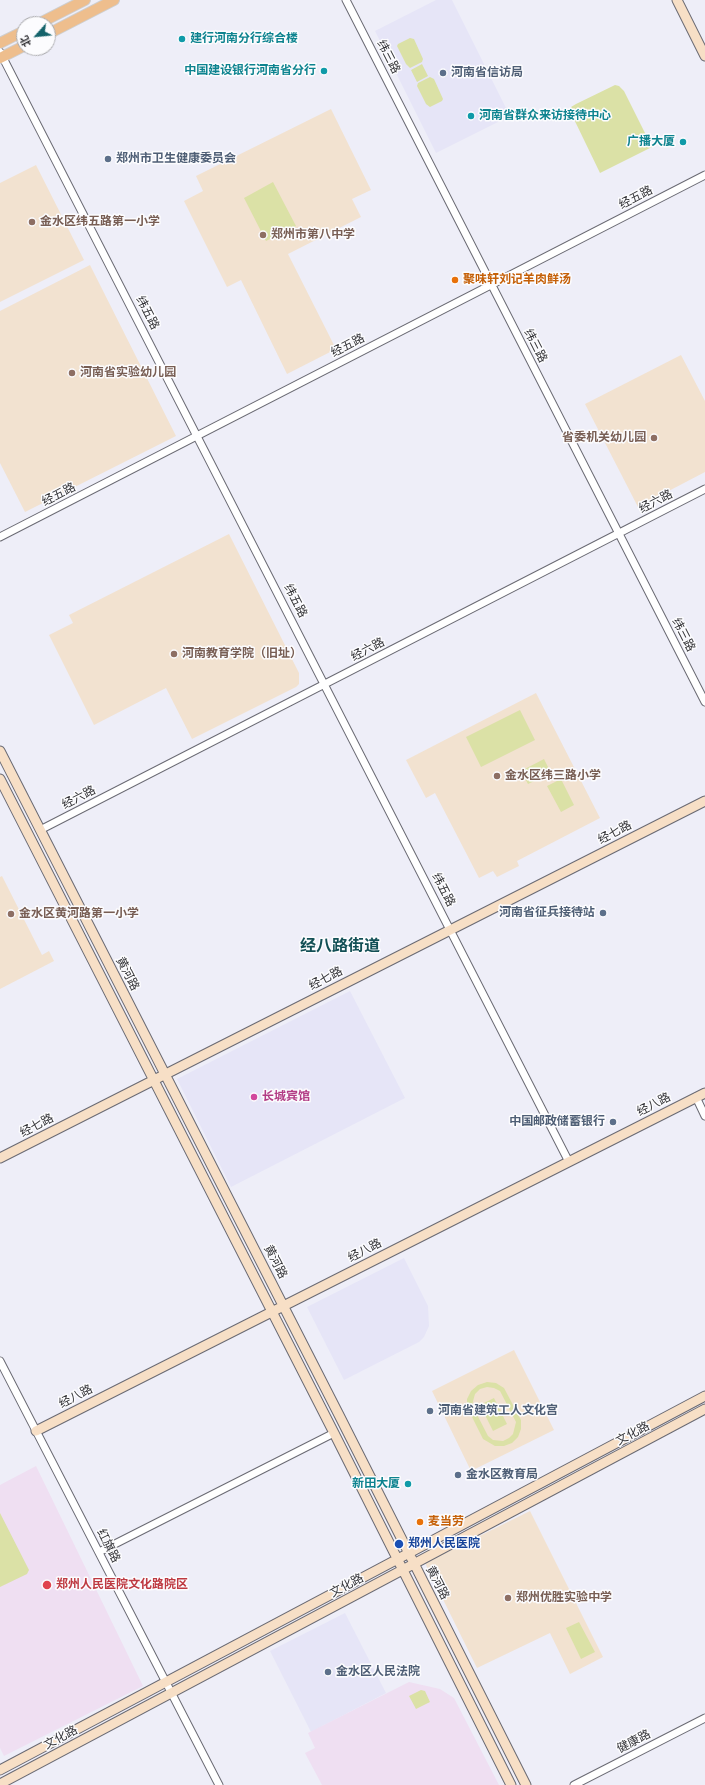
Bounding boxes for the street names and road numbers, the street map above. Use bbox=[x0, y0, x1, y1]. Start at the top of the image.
street label: 纬三路 bbox=[373, 38, 403, 76]
street label: 经五路 bbox=[617, 183, 655, 213]
street label: 纬五路 bbox=[132, 294, 162, 332]
street label: 纬三路 bbox=[520, 327, 550, 365]
street label: 经五路 bbox=[329, 331, 367, 361]
street label: 经五路 bbox=[40, 480, 78, 510]
street label: 经六路 bbox=[637, 487, 675, 517]
street label: 纬五路 bbox=[280, 582, 310, 620]
street label: 纬三路 bbox=[668, 616, 698, 654]
street label: 经六路 bbox=[349, 635, 387, 665]
street label: 经六路 bbox=[60, 783, 98, 813]
street label: 经七路 bbox=[596, 818, 634, 848]
street label: 纬五路 bbox=[428, 871, 458, 909]
street label: 黄河路 bbox=[112, 955, 142, 993]
street label: 经七路 bbox=[307, 964, 345, 994]
street label: 经八路 bbox=[635, 1090, 673, 1120]
street label: 经七路 bbox=[18, 1111, 56, 1141]
street label: 经八路 bbox=[346, 1236, 384, 1266]
street label: 黄河路 bbox=[260, 1243, 290, 1281]
street label: 经八路 bbox=[57, 1382, 95, 1412]
street label: 文化路 bbox=[614, 1419, 652, 1449]
street label: 红旗路 bbox=[93, 1527, 123, 1565]
street label: 黄河路 bbox=[422, 1564, 452, 1602]
street label: 文化路 bbox=[328, 1571, 366, 1601]
street label: 文化路 bbox=[42, 1723, 80, 1753]
street label: 健康路 bbox=[615, 1727, 653, 1757]

